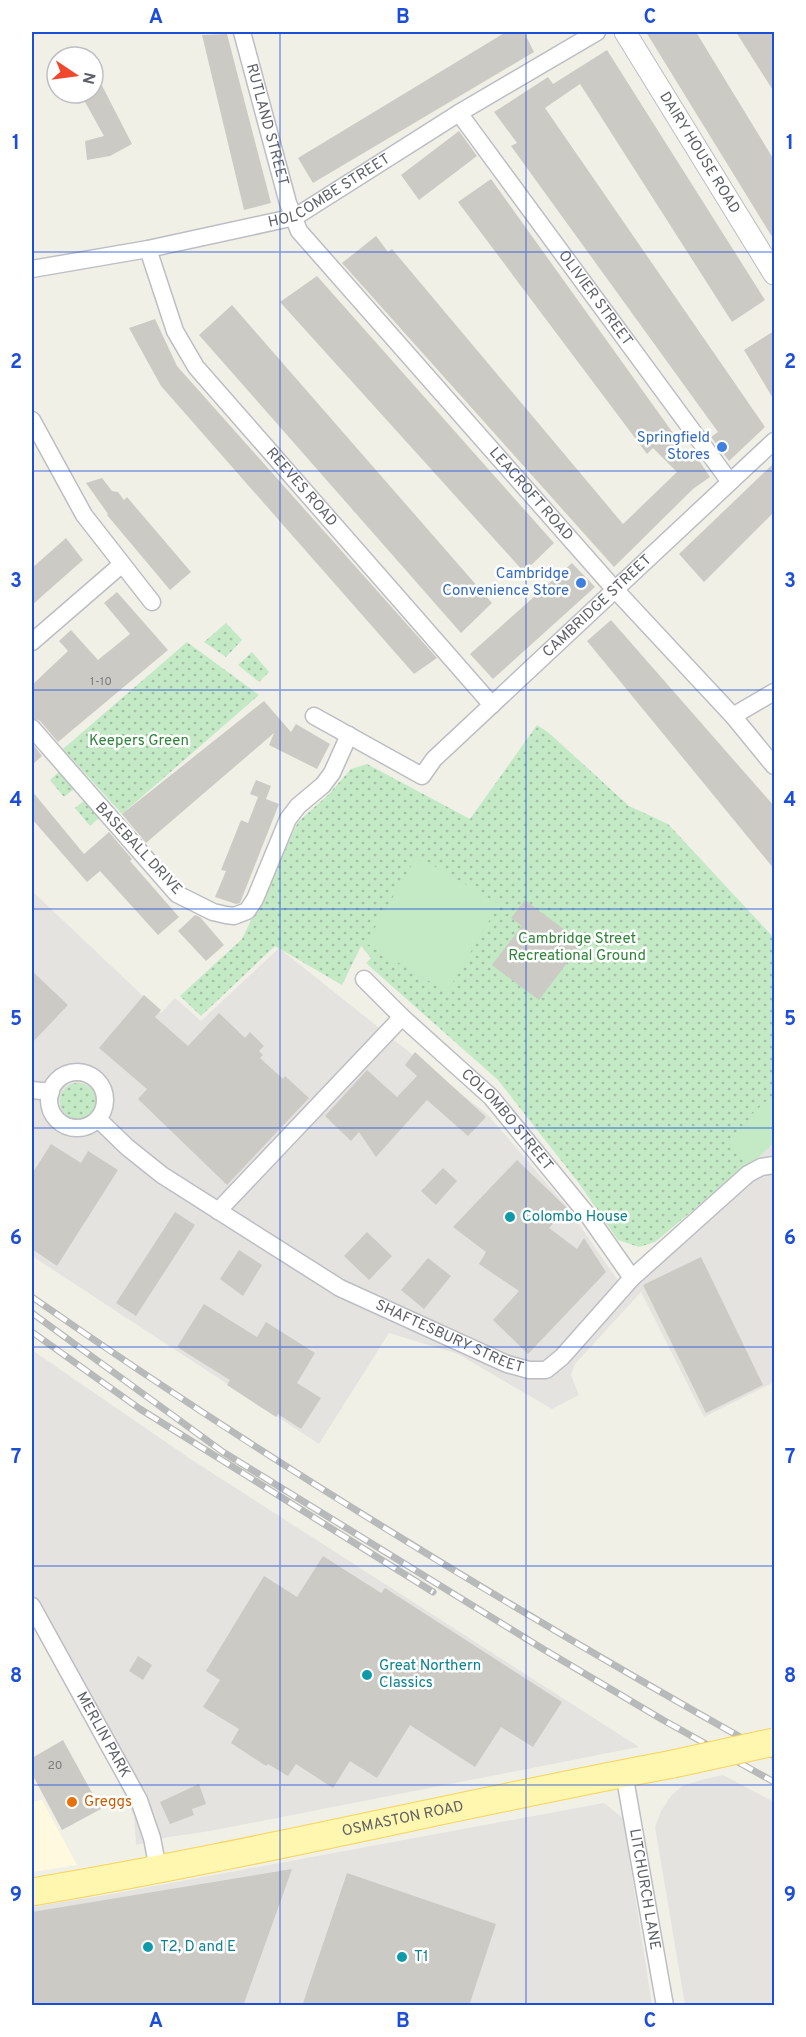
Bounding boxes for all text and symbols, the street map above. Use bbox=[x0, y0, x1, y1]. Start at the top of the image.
text: A bbox=[149, 5, 163, 31]
text: B bbox=[396, 5, 410, 31]
text: C bbox=[644, 5, 656, 31]
north arrow bbox=[45, 45, 105, 105]
street label: RUTLAND STREET bbox=[241, 62, 292, 188]
text: N bbox=[77, 70, 99, 86]
street label: DAIRY HOUSE ROAD bbox=[655, 88, 744, 217]
text: 1 bbox=[12, 131, 20, 157]
text: 1 bbox=[786, 131, 794, 157]
street label: HOLCOMBE STREET bbox=[266, 150, 394, 232]
street label: OLIVIER STREET bbox=[554, 247, 636, 350]
text: 2 bbox=[10, 350, 22, 376]
text: 2 bbox=[784, 350, 796, 376]
place label: Springfield Stores bbox=[637, 429, 710, 465]
marker: Springfield Stores bbox=[715, 440, 729, 454]
street label: REEVES ROAD bbox=[262, 444, 341, 531]
street label: LEACROFT ROAD bbox=[485, 444, 577, 545]
street label: CAMBRIDGE STREET bbox=[539, 551, 656, 662]
place label: Cambridge Convenience Store bbox=[442, 565, 569, 601]
text: 3 bbox=[10, 569, 22, 595]
text: 3 bbox=[784, 569, 796, 595]
marker: Cambridge Convenience Store bbox=[574, 576, 588, 590]
house number: 1-10 bbox=[90, 674, 112, 690]
park label: Keepers Green bbox=[89, 732, 189, 751]
text: 4 bbox=[10, 788, 22, 814]
text: 4 bbox=[784, 788, 796, 814]
street label: BASEBALL DRIVE bbox=[90, 799, 186, 899]
park label: Cambridge Street Recreational Ground bbox=[508, 930, 646, 966]
text: 5 bbox=[10, 1007, 22, 1033]
text: 5 bbox=[784, 1007, 796, 1033]
street label: COLOMBO STREET bbox=[457, 1065, 557, 1175]
place label: Colombo House bbox=[522, 1208, 628, 1227]
marker: Colombo House bbox=[503, 1210, 517, 1224]
text: 6 bbox=[10, 1226, 22, 1252]
text: 6 bbox=[784, 1226, 796, 1252]
street label: SHAFTESBURY STREET bbox=[372, 1296, 526, 1378]
text: 7 bbox=[11, 1445, 21, 1471]
text: 7 bbox=[785, 1445, 795, 1471]
place label: Great Northern Classics bbox=[379, 1657, 481, 1693]
text: 8 bbox=[10, 1664, 22, 1690]
text: 8 bbox=[784, 1664, 796, 1690]
marker: Great Northern Classics bbox=[360, 1668, 374, 1682]
street label: MERLIN PARK bbox=[72, 1688, 134, 1781]
house number: 20 bbox=[47, 1758, 63, 1774]
place label: Greggs bbox=[84, 1793, 132, 1812]
marker: Greggs bbox=[65, 1795, 79, 1809]
street label: OSMASTON ROAD bbox=[340, 1797, 465, 1841]
street label: LITCHURCH LANE bbox=[624, 1827, 664, 1951]
text: 9 bbox=[10, 1883, 22, 1909]
text: 9 bbox=[784, 1883, 796, 1909]
place label: T2, D and E bbox=[160, 1938, 236, 1957]
marker: T2, D and E bbox=[141, 1940, 155, 1954]
place label: T1 bbox=[414, 1948, 429, 1967]
marker: T1 bbox=[395, 1950, 409, 1964]
text: A bbox=[149, 2009, 163, 2035]
text: B bbox=[396, 2009, 410, 2035]
text: C bbox=[644, 2009, 656, 2035]

